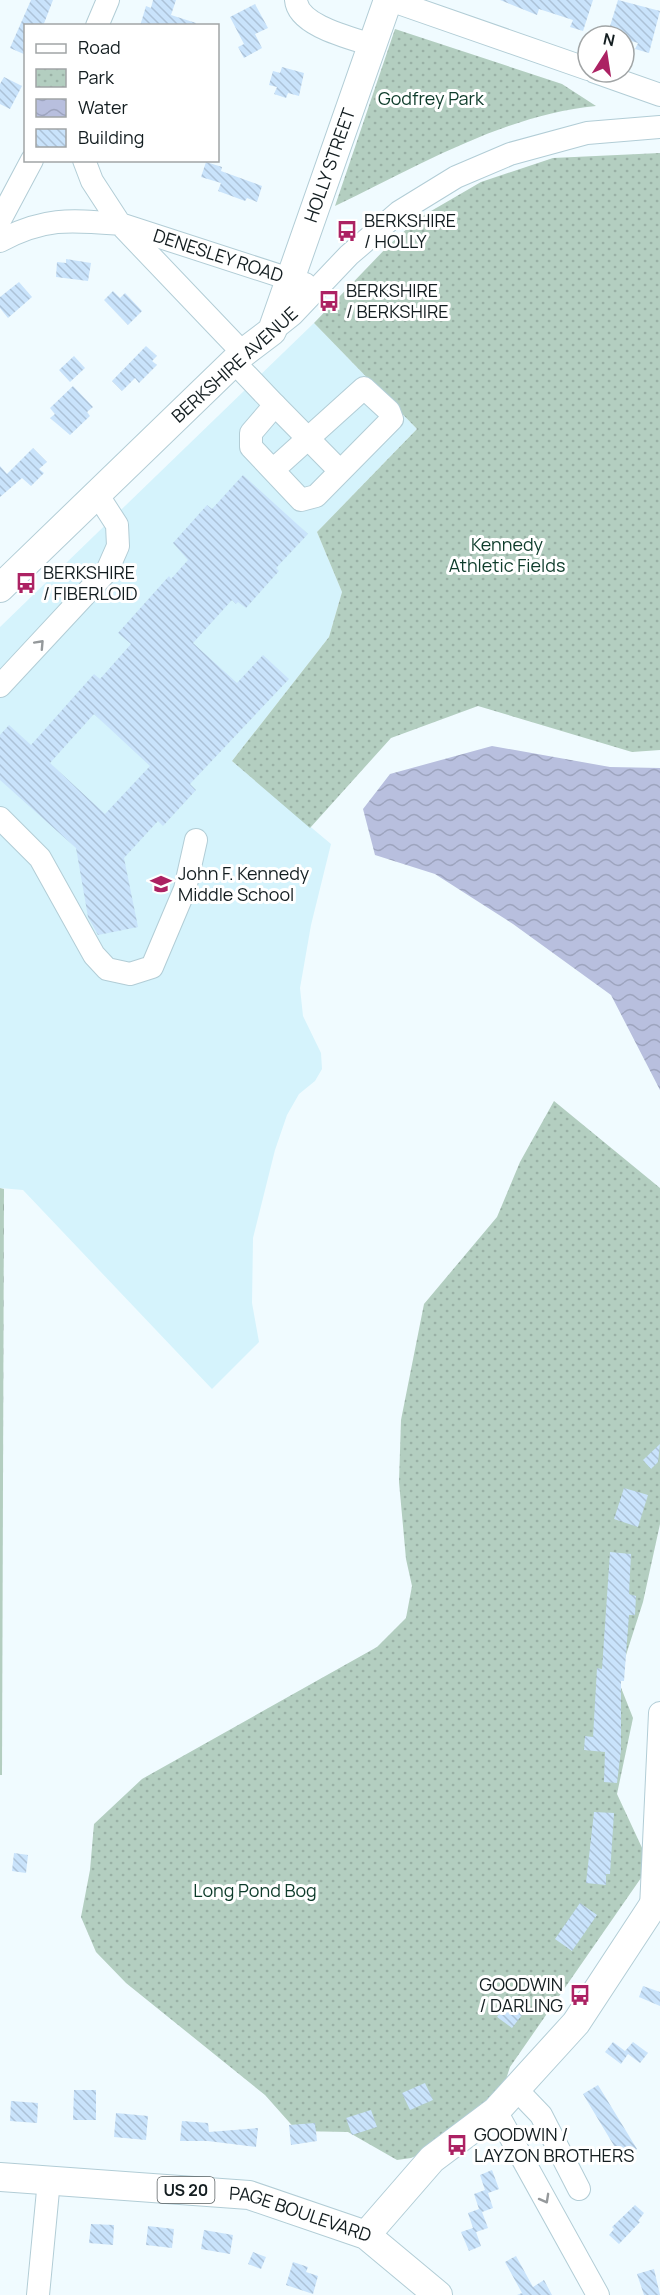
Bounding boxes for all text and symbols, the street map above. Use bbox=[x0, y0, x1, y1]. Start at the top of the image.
legend bbox=[24, 24, 219, 162]
north arrow bbox=[576, 24, 636, 84]
text: N bbox=[601, 27, 617, 51]
text: Road bbox=[78, 35, 121, 59]
text: Park bbox=[78, 65, 115, 89]
park label: Godfrey Park bbox=[378, 86, 485, 110]
text: Water bbox=[78, 95, 128, 119]
street label: HOLLY STREET bbox=[298, 104, 360, 225]
text: Building bbox=[78, 125, 144, 149]
place label: BERKSHIRE / HOLLY bbox=[364, 208, 456, 253]
bus stop icon: BERKSHIRE / HOLLY bbox=[335, 219, 359, 243]
street label: DENESLEY ROAD bbox=[150, 223, 287, 287]
place label: BERKSHIRE / BERKSHIRE bbox=[346, 278, 449, 323]
bus stop icon: BERKSHIRE / BERKSHIRE bbox=[317, 289, 341, 313]
street label: BERKSHIRE AVENUE bbox=[166, 301, 303, 427]
park label: Kennedy Athletic Fields bbox=[449, 532, 565, 577]
place label: BERKSHIRE / FIBERLOID bbox=[43, 560, 138, 605]
bus stop icon: BERKSHIRE / FIBERLOID bbox=[14, 571, 38, 595]
one-way arrow bbox=[33, 640, 44, 650]
place label: John F. Kennedy Middle School bbox=[178, 861, 310, 906]
school or university icon: John F. Kennedy Middle School bbox=[149, 872, 173, 896]
park label: Long Pond Bog bbox=[193, 1878, 317, 1902]
place label: GOODWIN / DARLING bbox=[479, 1972, 563, 2017]
bus stop icon: GOODWIN / DARLING bbox=[568, 1983, 592, 2007]
place label: GOODWIN / LAYZON BROTHERS bbox=[474, 2122, 634, 2167]
bus stop icon: GOODWIN / LAYZON BROTHERS bbox=[445, 2133, 469, 2157]
road number: US 20 bbox=[158, 2177, 214, 2203]
street label: PAGE BOULEVARD bbox=[228, 2181, 375, 2247]
one-way arrow bbox=[538, 2193, 549, 2204]

